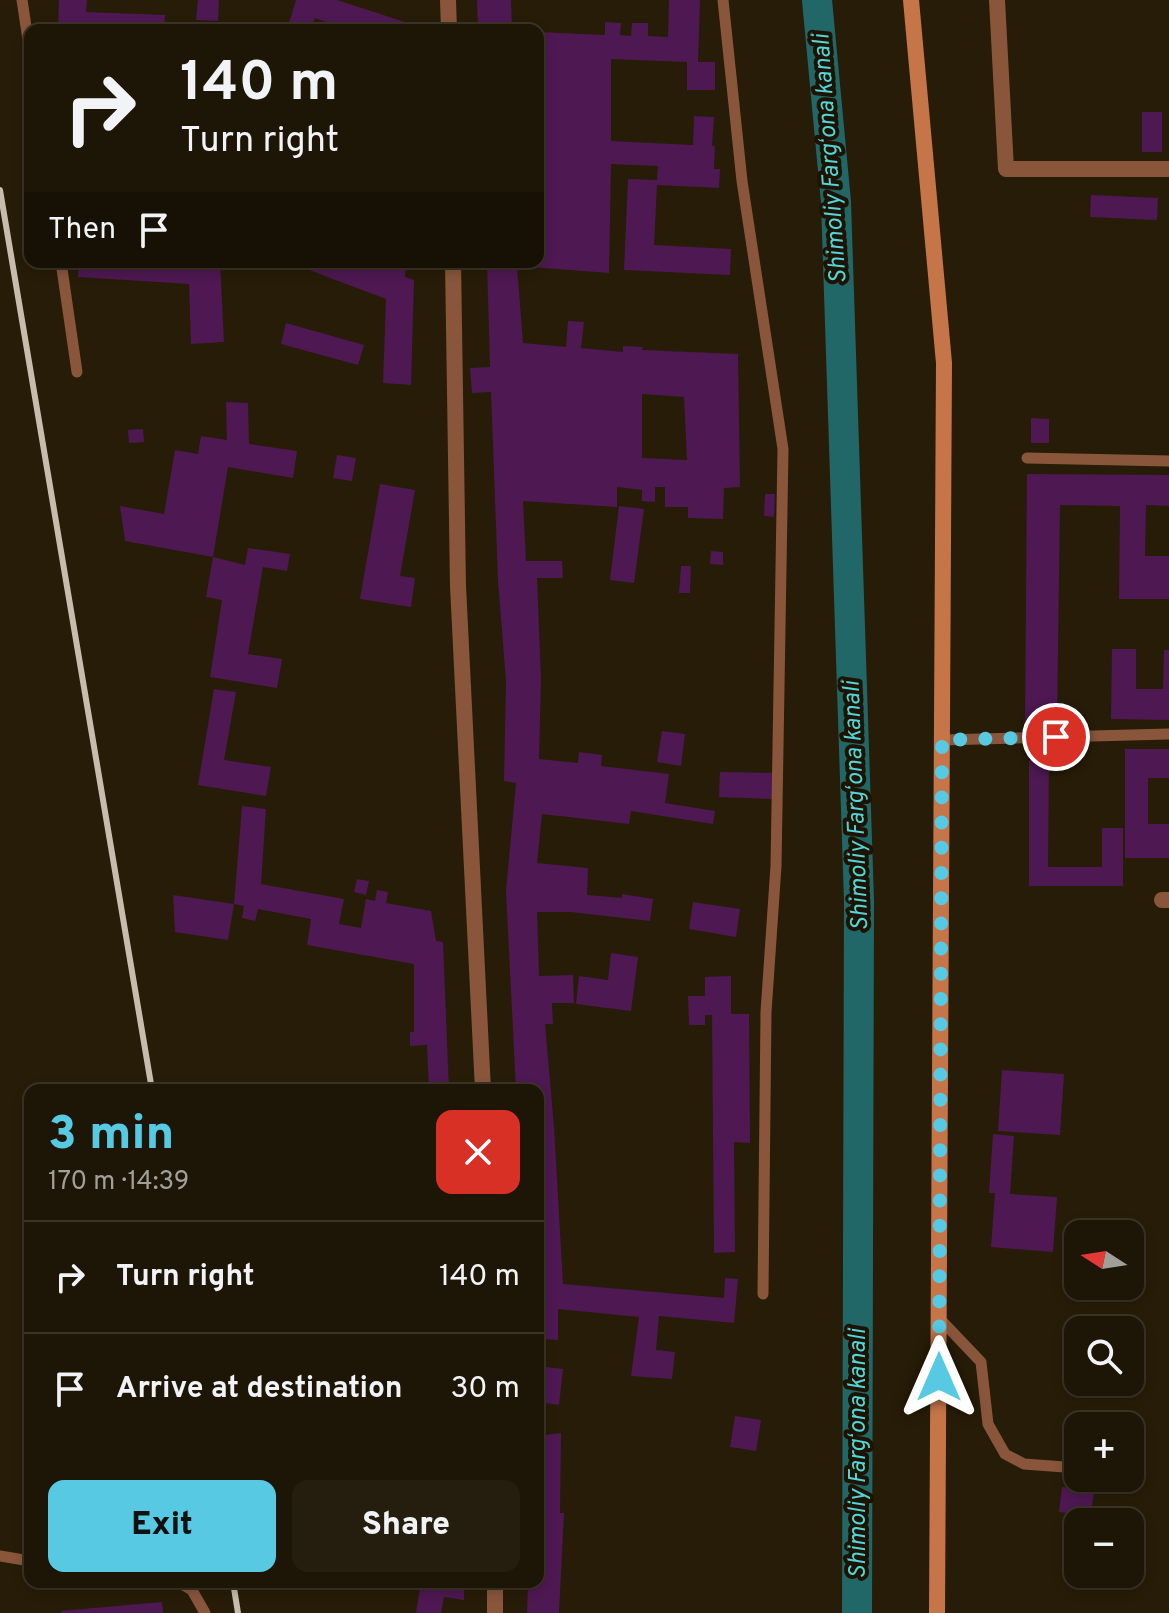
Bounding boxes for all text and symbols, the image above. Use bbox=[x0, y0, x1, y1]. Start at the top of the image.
water label: Shimoliy Fargʻona kanali bbox=[807, 32, 855, 285]
text: 140 m bbox=[180, 50, 338, 120]
icon: right bbox=[48, 56, 152, 160]
text: Turn right bbox=[180, 119, 339, 165]
icon: arrive bbox=[132, 208, 176, 252]
text: Then bbox=[48, 212, 116, 249]
water label: Shimoliy Fargʻona kanali bbox=[838, 679, 876, 931]
pin bbox=[1022, 703, 1090, 771]
icon: arrive bbox=[1034, 715, 1078, 759]
text: 3 min bbox=[48, 1106, 174, 1166]
button: close bbox=[436, 1110, 520, 1194]
text: 170 m · 14:39 bbox=[48, 1166, 189, 1199]
north arrow bbox=[1064, 1220, 1144, 1300]
map controls bbox=[1064, 1220, 1144, 1588]
icon: right bbox=[48, 1255, 92, 1299]
text: Turn right bbox=[116, 1259, 254, 1296]
text: 140 m bbox=[439, 1259, 520, 1296]
button: search bbox=[1064, 1316, 1144, 1396]
water label: Shimoliy Fargʻona kanali bbox=[844, 1328, 874, 1579]
position arrow bbox=[897, 1335, 981, 1419]
icon: arrive bbox=[48, 1367, 92, 1411]
text: Arrive at destination bbox=[116, 1371, 402, 1408]
text: 30 m bbox=[451, 1371, 520, 1408]
button: + bbox=[1064, 1412, 1144, 1492]
button: Exit bbox=[48, 1480, 276, 1572]
button: Share bbox=[292, 1480, 520, 1572]
button: − bbox=[1064, 1508, 1144, 1588]

